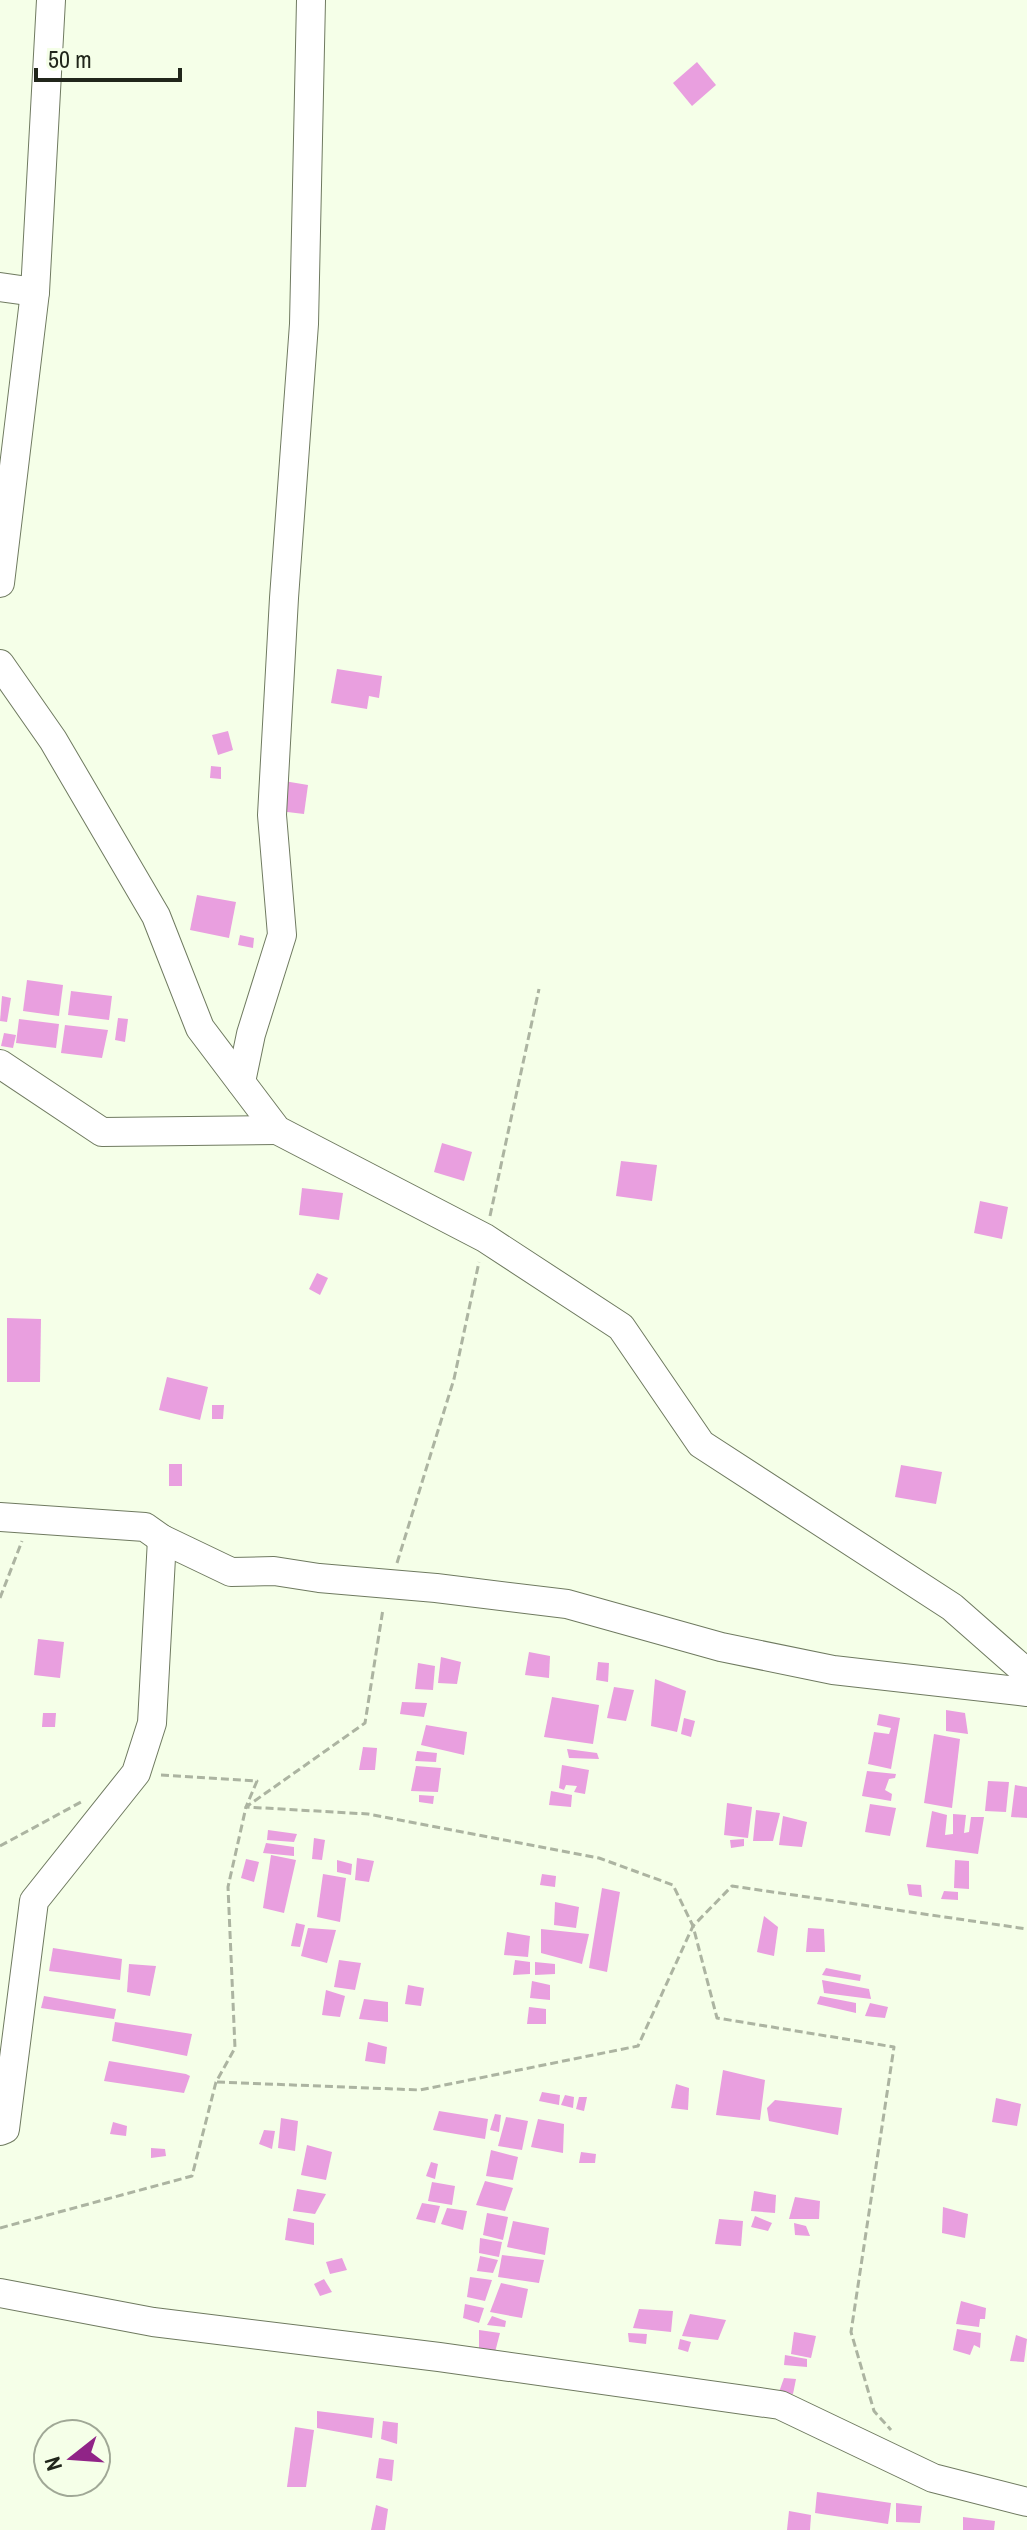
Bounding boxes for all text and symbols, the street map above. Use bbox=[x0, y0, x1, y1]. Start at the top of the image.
scale bar bbox=[36, 32, 180, 82]
text: 50 m bbox=[48, 43, 92, 75]
north arrow bbox=[32, 2418, 112, 2498]
text: N bbox=[37, 2453, 69, 2474]

